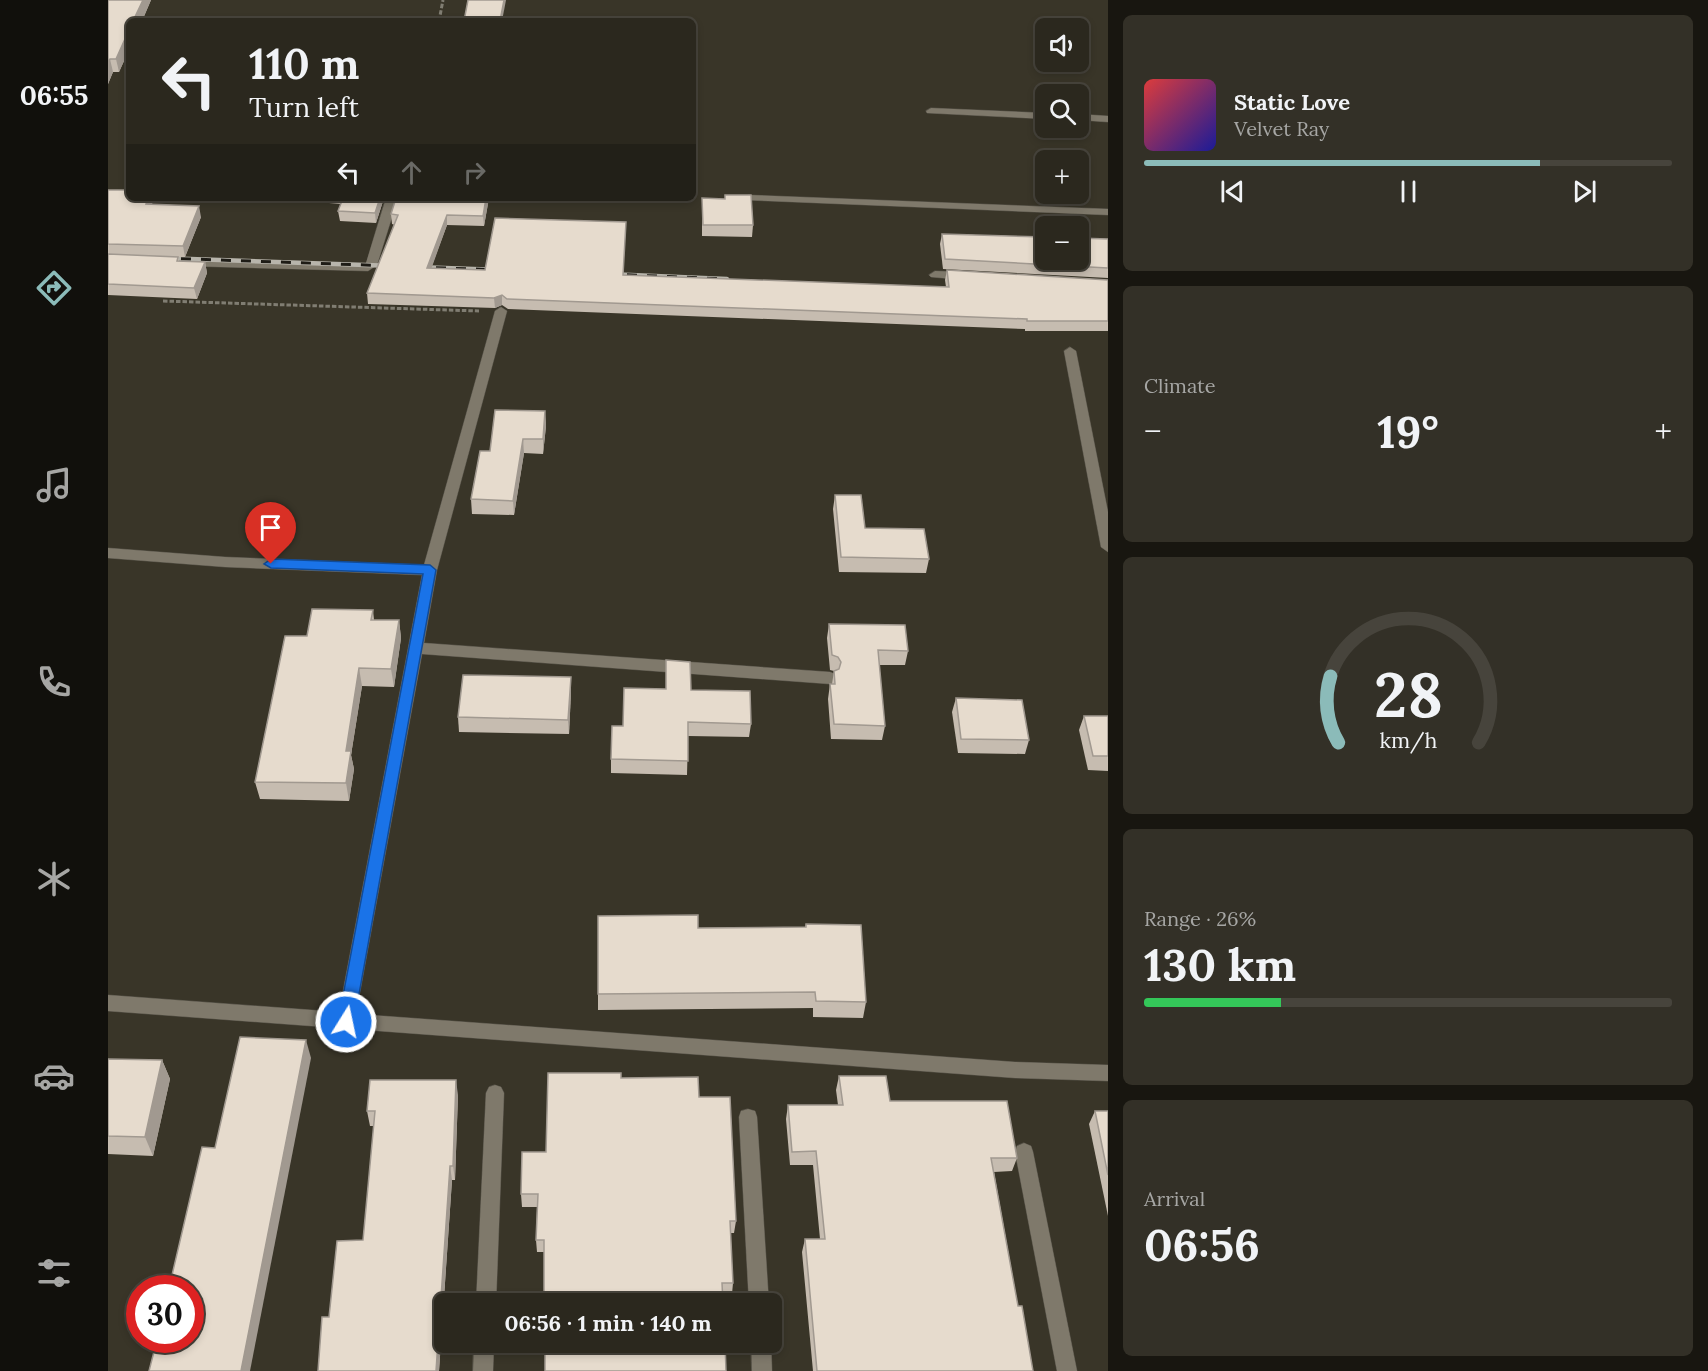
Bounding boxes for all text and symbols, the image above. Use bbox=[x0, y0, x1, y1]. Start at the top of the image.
map controls bbox=[1035, 18, 1089, 270]
button: sound bbox=[1035, 18, 1089, 72]
text: 110 m bbox=[249, 37, 360, 91]
icon: left bbox=[150, 42, 228, 120]
text: 06:55 bbox=[20, 78, 88, 112]
button: search bbox=[1035, 84, 1089, 138]
text: Static Love bbox=[1234, 88, 1350, 116]
text: Turn left bbox=[249, 90, 359, 124]
text: Velvet Ray bbox=[1234, 116, 1329, 141]
button: + bbox=[1035, 150, 1089, 204]
icon: left bbox=[332, 156, 365, 189]
icon: ahead bbox=[395, 156, 428, 189]
icon: right bbox=[458, 156, 491, 189]
icon: previous bbox=[1216, 175, 1249, 208]
icon: pause bbox=[1392, 175, 1425, 208]
icon: next bbox=[1568, 175, 1601, 208]
button: − bbox=[1035, 216, 1089, 270]
icon: directions bbox=[33, 267, 75, 309]
text: Climate bbox=[1144, 373, 1216, 398]
text: 19° bbox=[1377, 403, 1439, 460]
text: − bbox=[1144, 410, 1162, 452]
text: + bbox=[1654, 410, 1672, 452]
icon: music bbox=[33, 464, 75, 506]
pin bbox=[245, 502, 296, 564]
icon: arrive bbox=[254, 511, 287, 544]
text: 28 bbox=[1374, 654, 1442, 734]
icon: phone bbox=[33, 661, 75, 703]
text: km/h bbox=[1379, 726, 1437, 754]
icon: climate bbox=[33, 858, 75, 900]
text: Range · 26% bbox=[1144, 906, 1256, 931]
text: 130 km bbox=[1144, 936, 1296, 993]
position arrow bbox=[314, 990, 378, 1054]
icon: car bbox=[33, 1055, 75, 1097]
text: Arrival bbox=[1144, 1186, 1205, 1211]
text: 06:56 bbox=[1144, 1216, 1260, 1273]
icon: filters bbox=[33, 1252, 75, 1294]
speed limit sign: 30 bbox=[126, 1275, 204, 1353]
text: 06:56 · 1 min · 140 m bbox=[505, 1309, 711, 1337]

